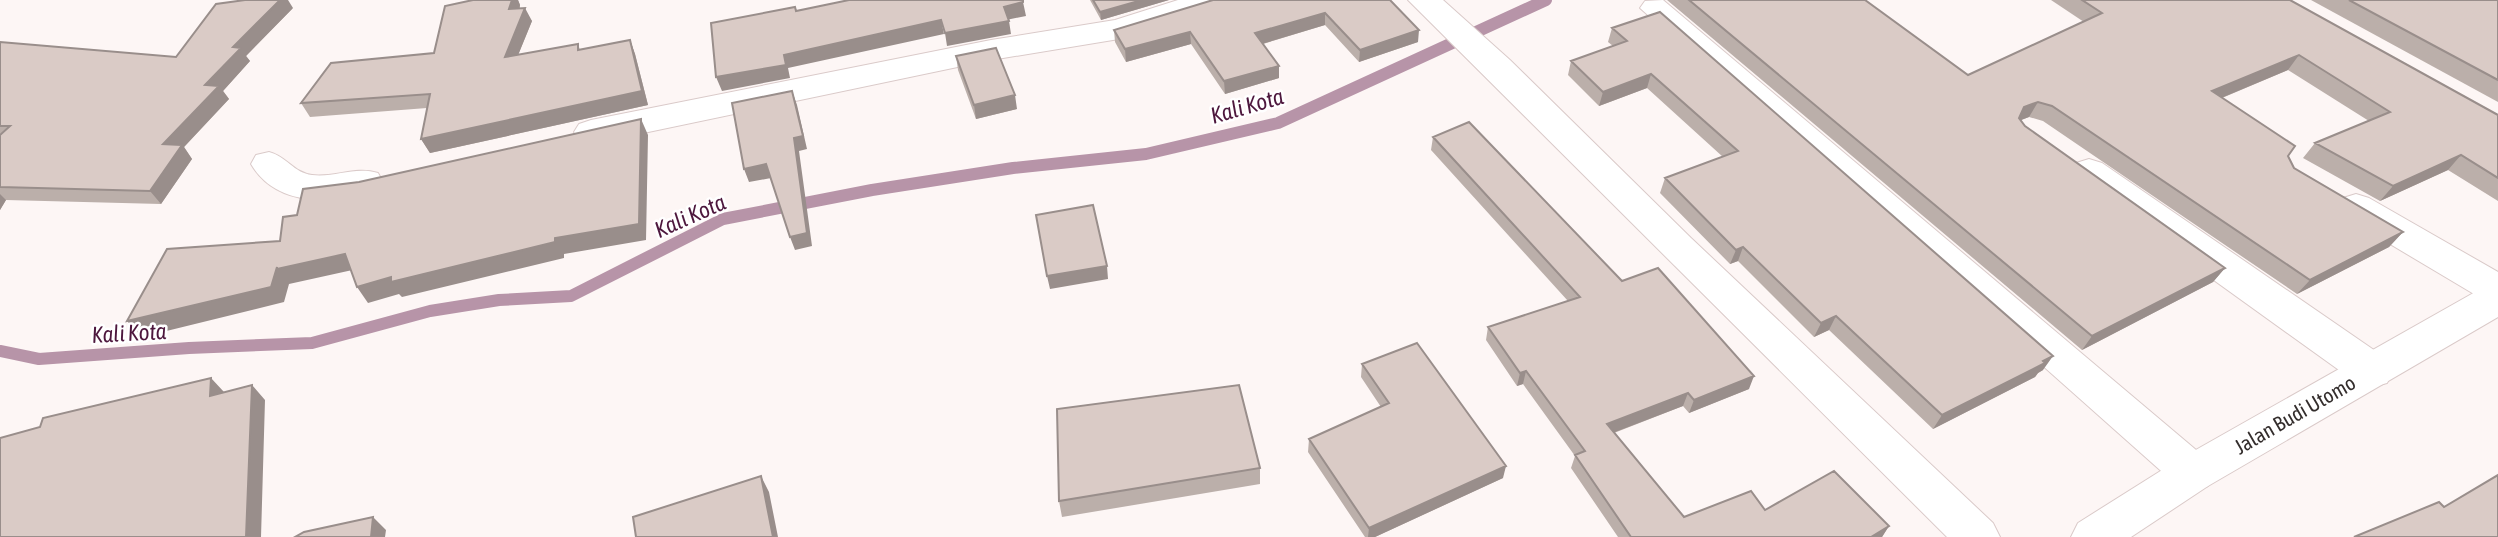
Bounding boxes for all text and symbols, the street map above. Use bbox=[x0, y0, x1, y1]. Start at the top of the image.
water label: Kali Kota bbox=[1207, 83, 1287, 129]
water label: Kali Kota bbox=[651, 189, 730, 243]
water label: Kali Kota bbox=[91, 318, 167, 348]
street label: Jalan Budi Utomo bbox=[2230, 370, 2359, 458]

